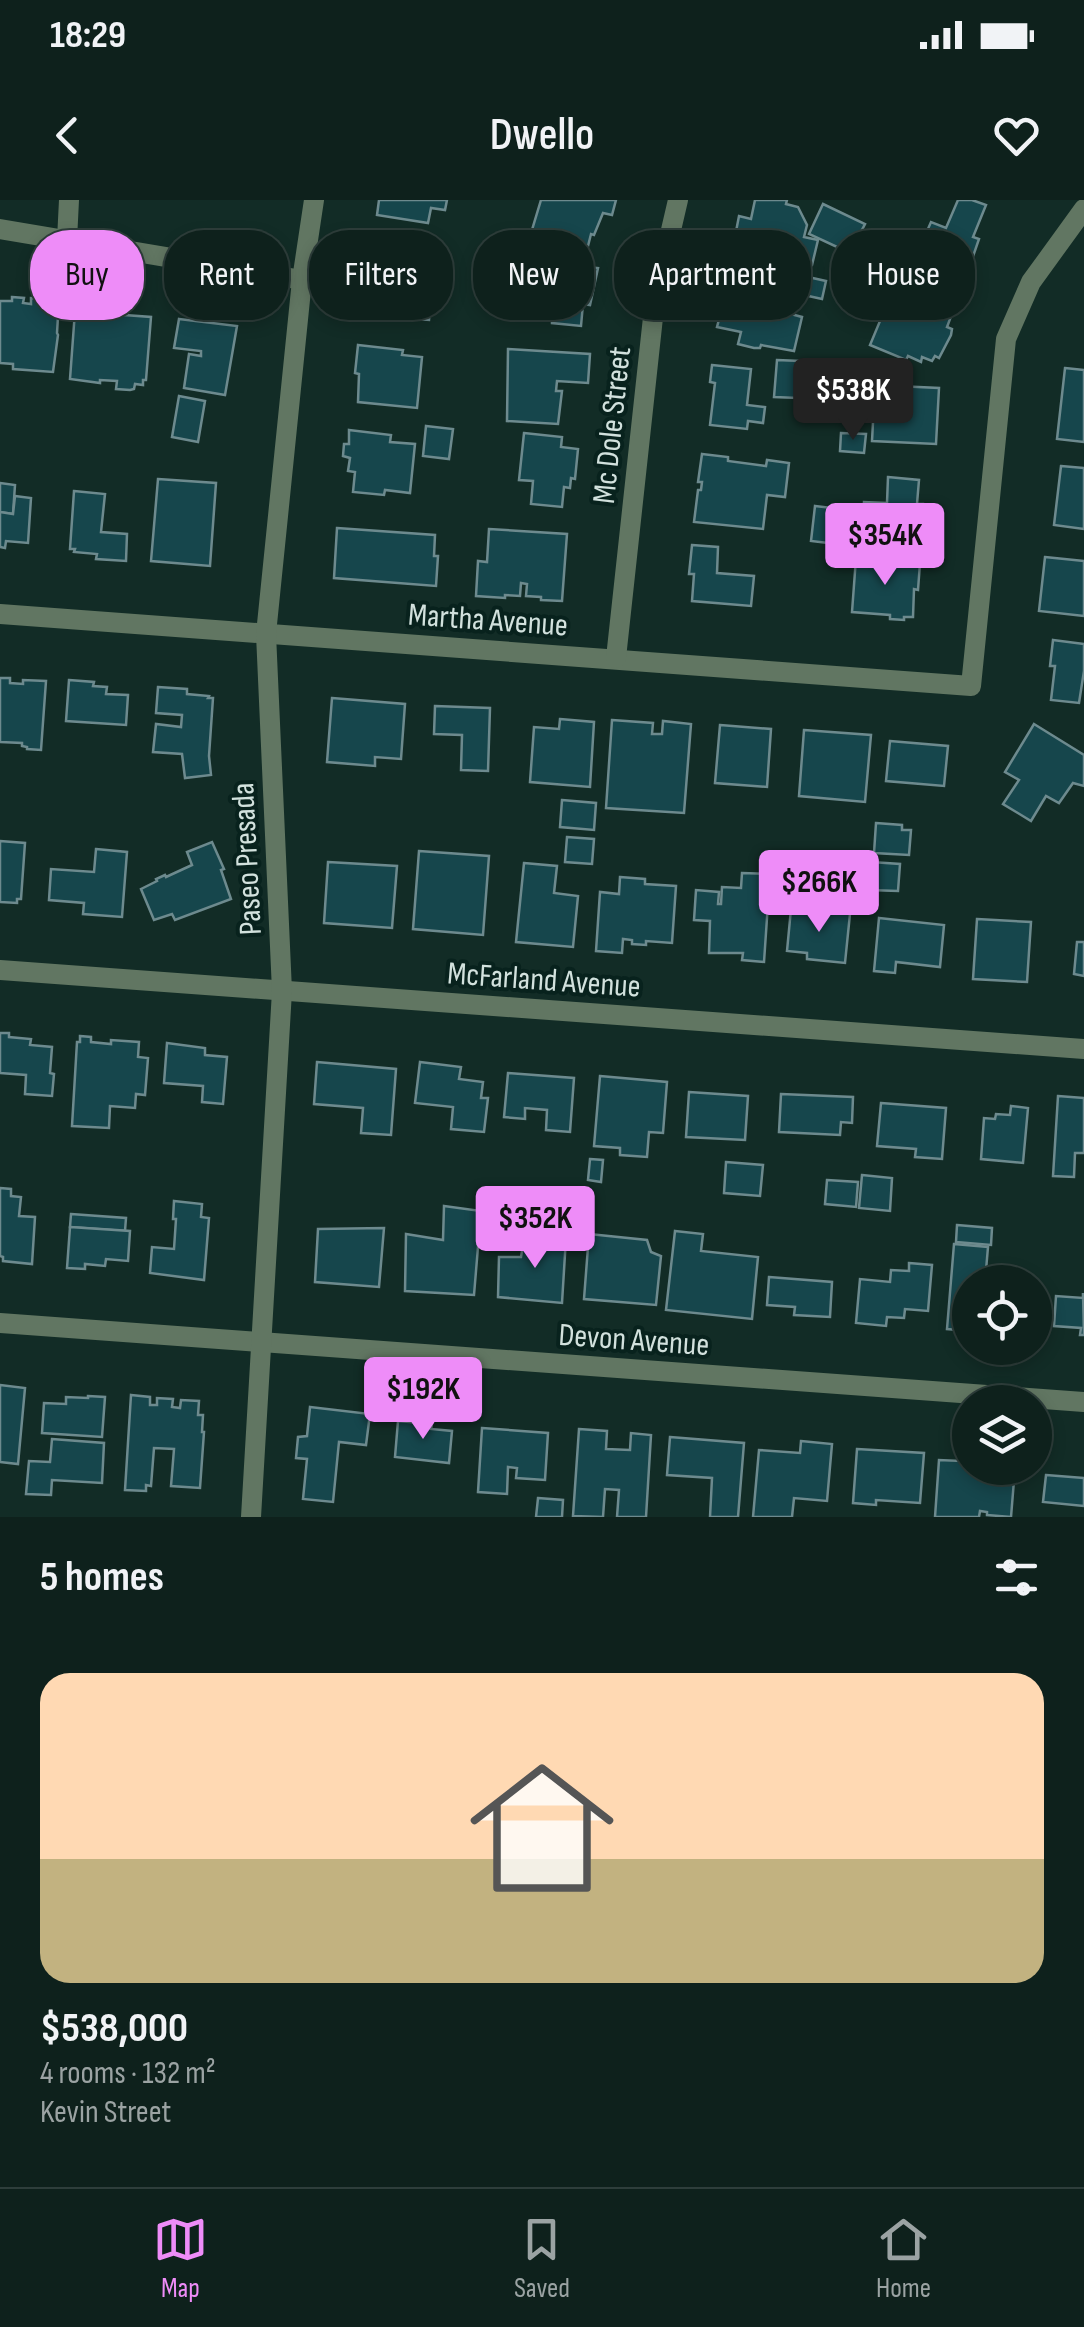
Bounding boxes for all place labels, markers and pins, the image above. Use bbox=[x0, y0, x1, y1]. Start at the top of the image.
pin: $538K bbox=[783, 358, 923, 443]
pin: $354K bbox=[815, 503, 955, 588]
pin: $266K bbox=[749, 850, 889, 935]
pin: $352K bbox=[465, 1186, 605, 1271]
pin: $192K bbox=[353, 1357, 493, 1442]

